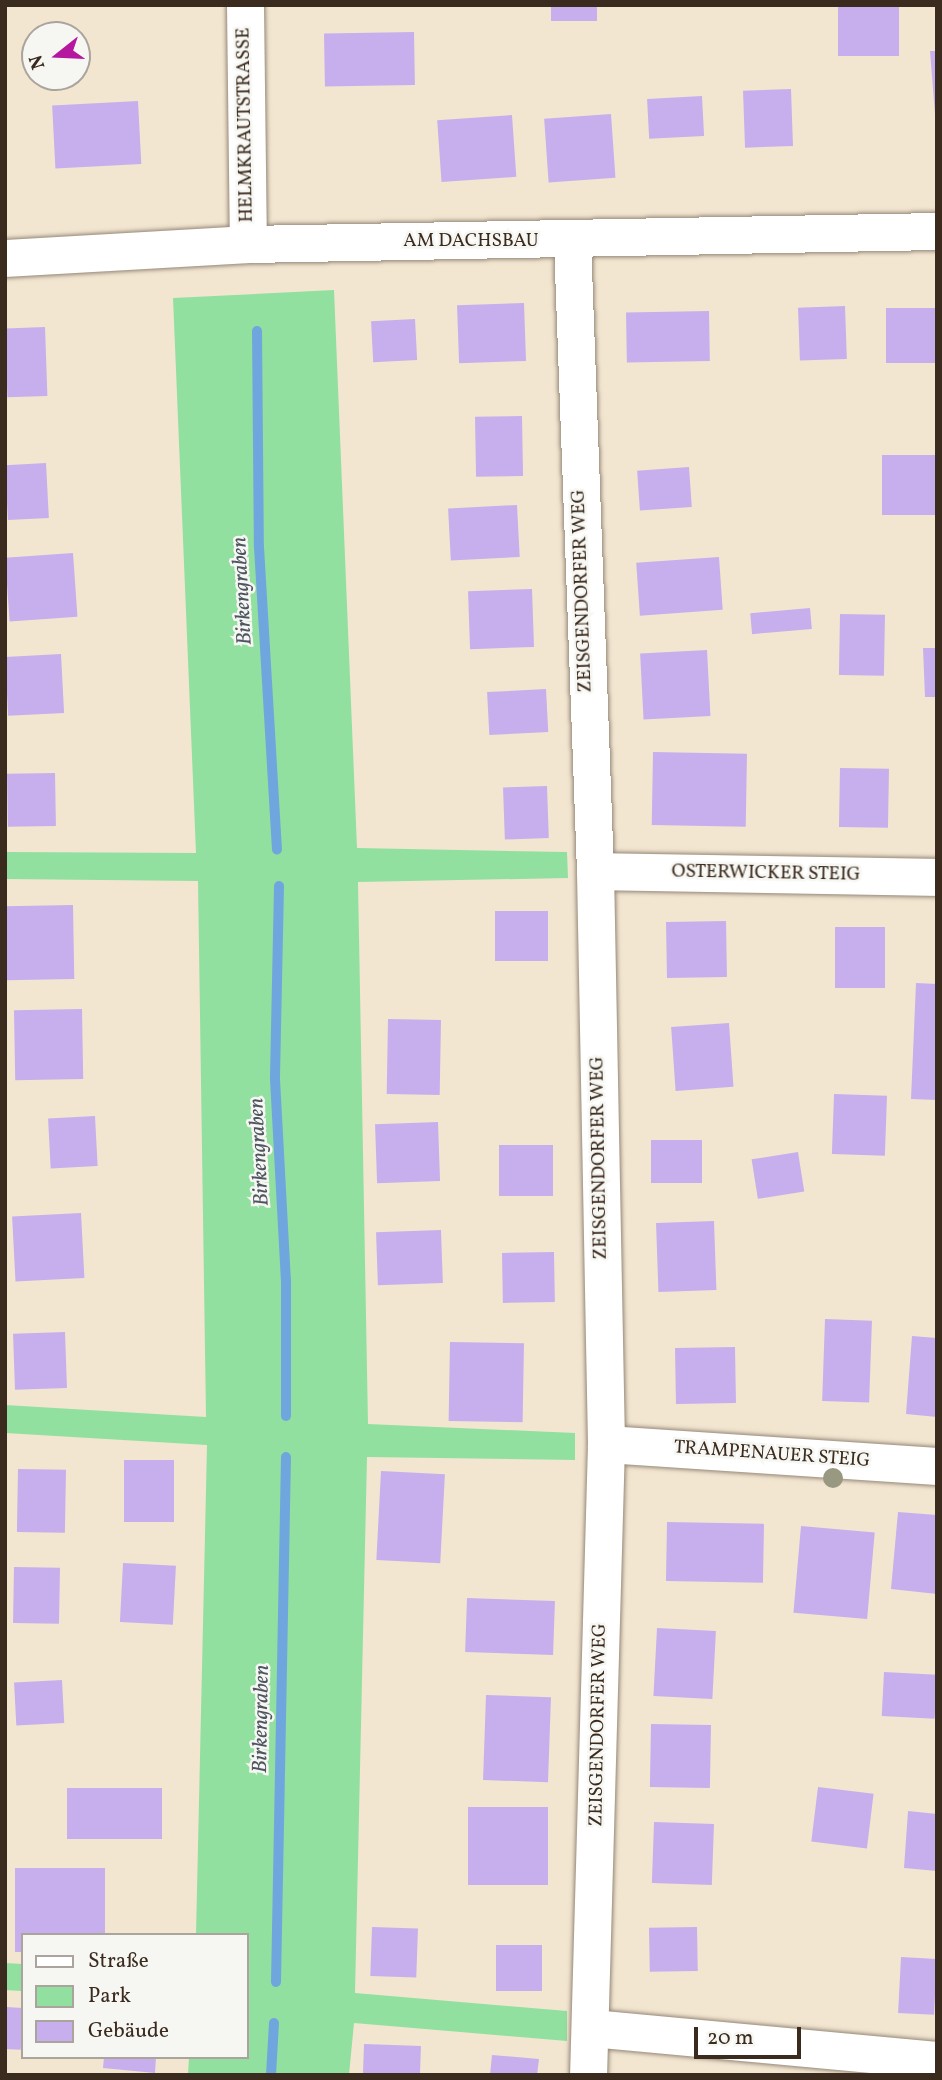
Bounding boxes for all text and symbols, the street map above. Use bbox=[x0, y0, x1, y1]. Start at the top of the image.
north arrow bbox=[21, 21, 91, 91]
street label: HELMKRAUTSTRASSE bbox=[233, 27, 259, 223]
text: N bbox=[23, 51, 52, 72]
street label: AM DACHSBAU bbox=[403, 231, 539, 253]
street label: ZEISGENDORFER WEG bbox=[568, 489, 598, 693]
water label: Birkengraben bbox=[228, 536, 258, 646]
street label: OSTERWICKER STEIG bbox=[671, 861, 861, 887]
street label: ZEISGENDORFER WEG bbox=[587, 1056, 613, 1260]
water label: Birkengraben bbox=[245, 1097, 275, 1207]
street label: TRAMPENAUER STEIG bbox=[673, 1437, 871, 1473]
street label: ZEISGENDORFER WEG bbox=[586, 1623, 612, 1827]
water label: Birkengraben bbox=[248, 1665, 276, 1773]
legend bbox=[21, 1933, 248, 2059]
text: Straße bbox=[88, 1947, 149, 1976]
text: Park bbox=[88, 1982, 131, 2011]
scale bar bbox=[697, 2014, 804, 2058]
text: Gebäude bbox=[88, 2017, 169, 2046]
text: 20 m bbox=[707, 2024, 753, 2053]

